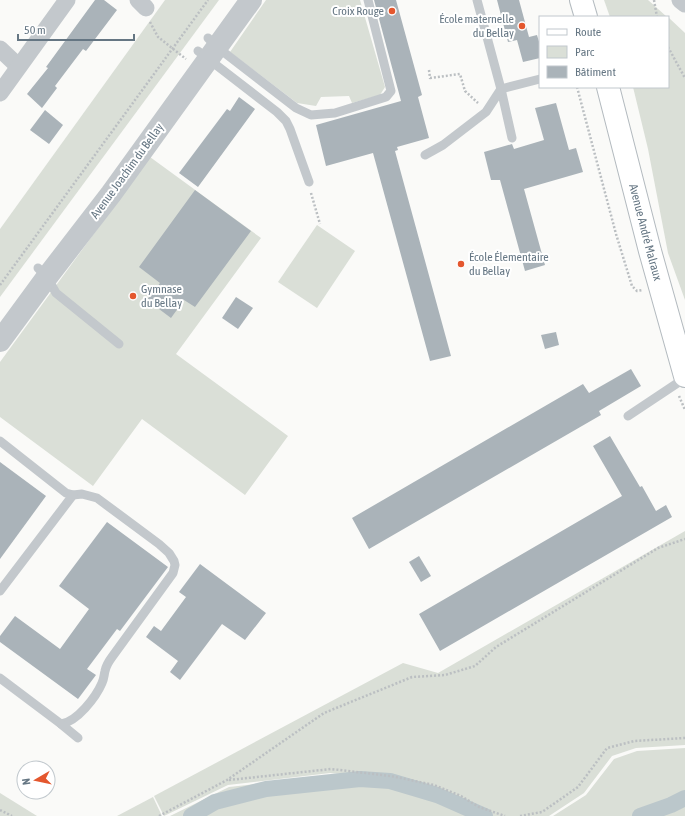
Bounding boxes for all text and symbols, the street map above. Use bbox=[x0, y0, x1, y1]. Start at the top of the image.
place label: Croix Rouge bbox=[332, 4, 384, 18]
marker: Croix Rouge bbox=[387, 6, 397, 16]
place label: École maternelle du Bellay bbox=[439, 12, 514, 40]
scale bar bbox=[18, 16, 134, 42]
legend bbox=[539, 16, 669, 88]
marker: École maternelle du Bellay bbox=[517, 21, 527, 31]
text: 50 m bbox=[24, 23, 46, 37]
text: Route bbox=[575, 25, 601, 39]
text: Parc bbox=[575, 45, 595, 59]
text: Bâtiment bbox=[575, 65, 616, 79]
street label: Avenue Joachim du Bellay bbox=[88, 121, 166, 221]
street label: Avenue André Malraux bbox=[626, 182, 665, 282]
place label: École Élementaire du Bellay bbox=[469, 250, 549, 278]
marker: École Élementaire du Bellay bbox=[456, 259, 466, 269]
place label: Gymnase du Bellay bbox=[141, 282, 182, 310]
marker: Gymnase du Bellay bbox=[128, 291, 138, 301]
north arrow bbox=[16, 760, 56, 800]
text: N bbox=[20, 777, 33, 786]

